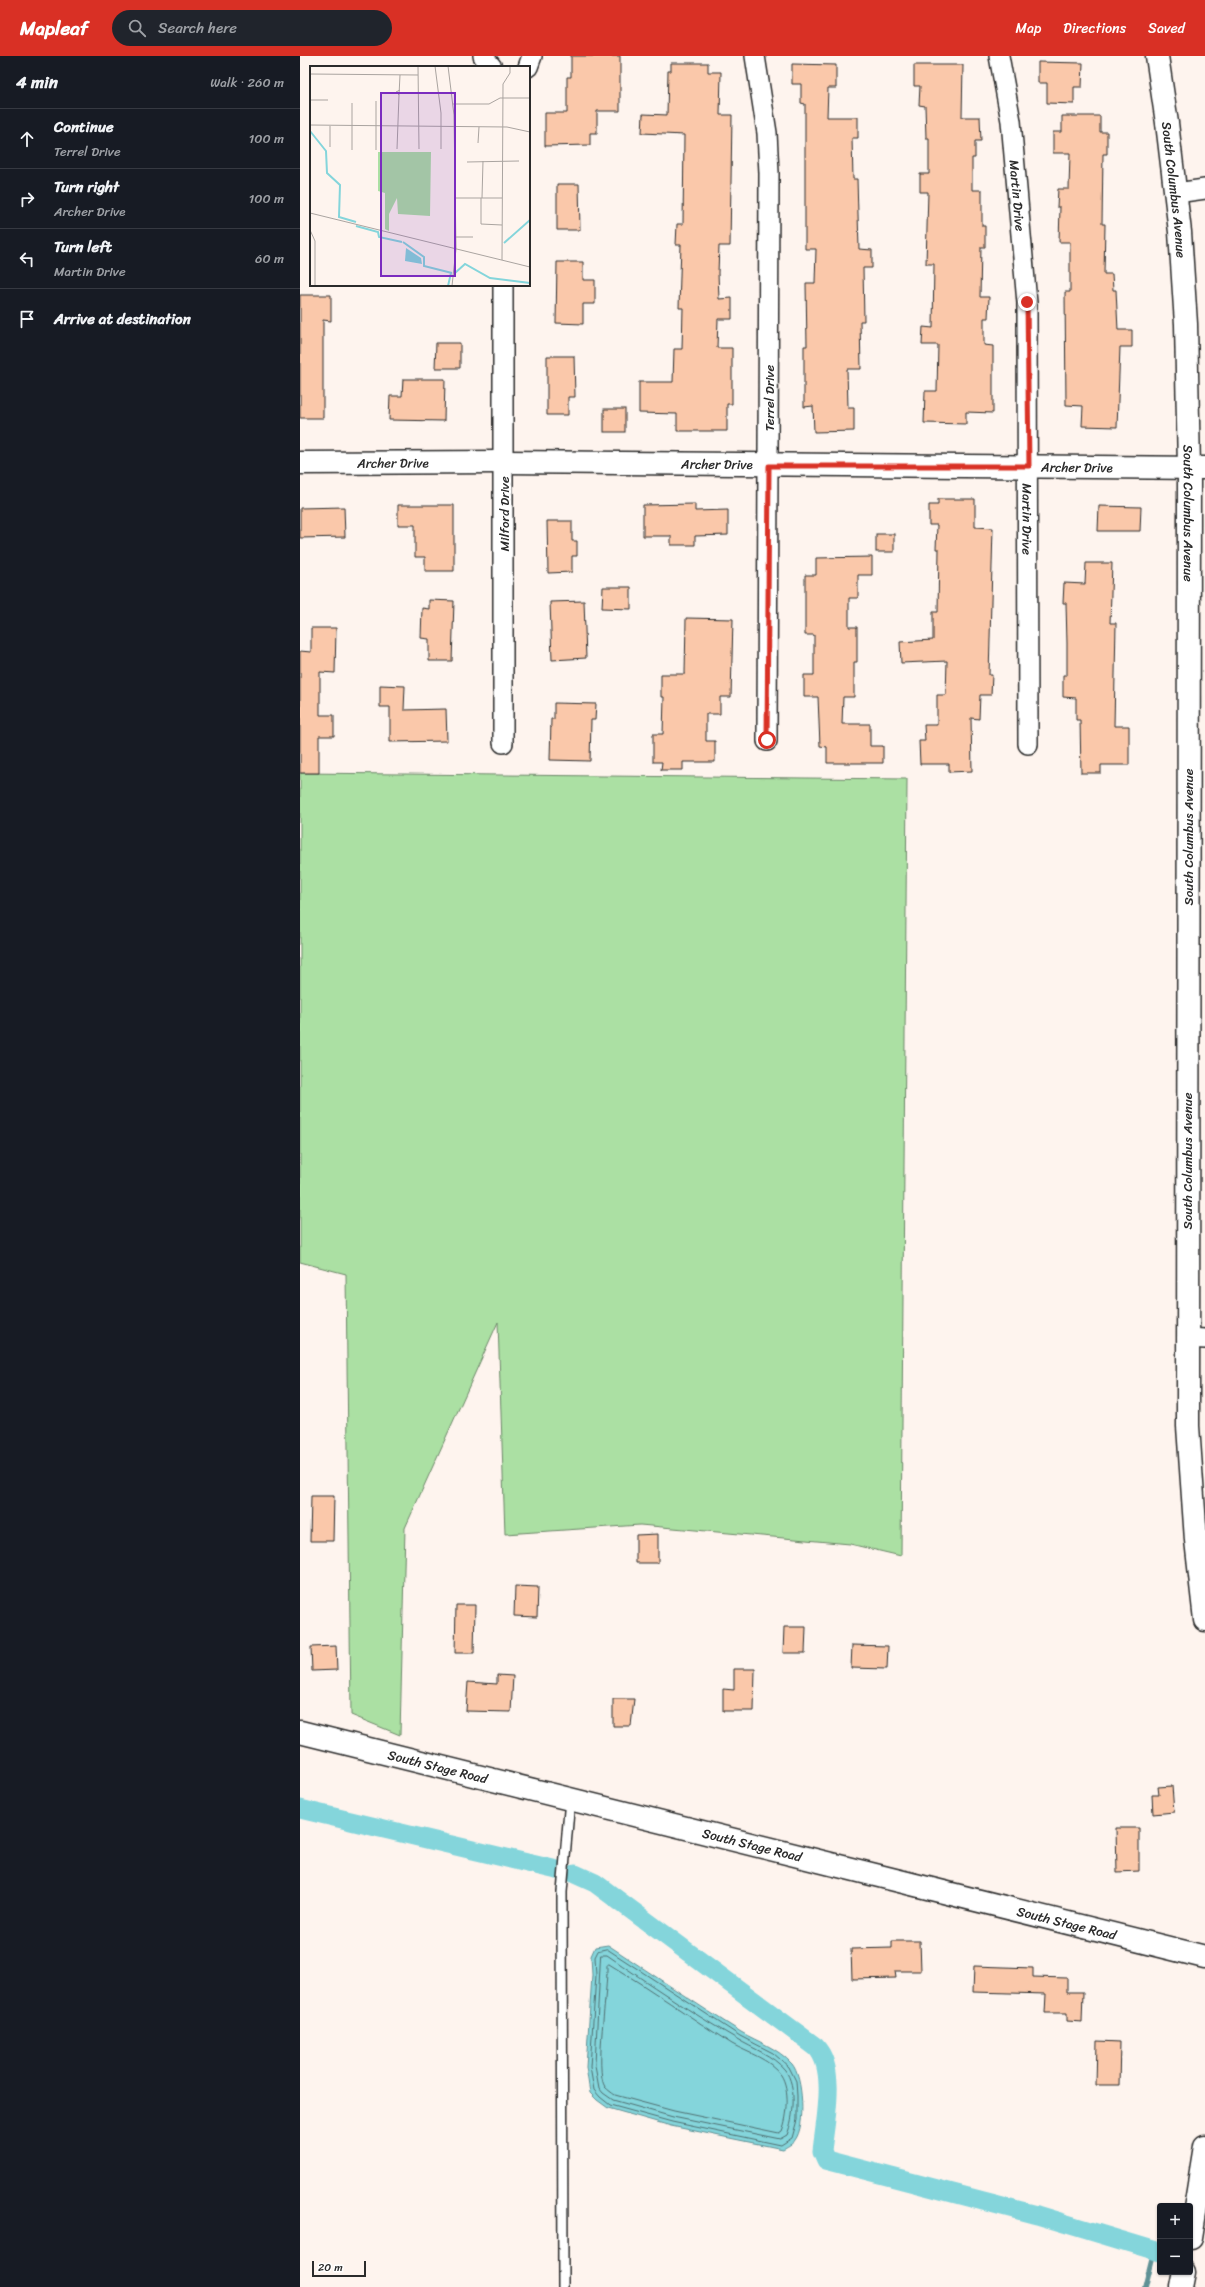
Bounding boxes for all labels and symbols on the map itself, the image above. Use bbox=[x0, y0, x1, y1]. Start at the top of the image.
inset map bbox=[310, 66, 530, 286]
street label: South Columbus Avenue bbox=[1155, 120, 1193, 259]
street label: Martin Drive bbox=[1002, 159, 1032, 233]
route end bbox=[1018, 293, 1036, 311]
street label: Terrel Drive bbox=[758, 364, 781, 431]
street label: South Columbus Avenue bbox=[1177, 445, 1200, 582]
street label: Archer Drive bbox=[356, 451, 429, 475]
street label: Archer Drive bbox=[680, 453, 753, 476]
street label: Archer Drive bbox=[1040, 456, 1113, 479]
street label: Milford Drive bbox=[493, 476, 516, 552]
street label: Martin Drive bbox=[1015, 483, 1039, 555]
route start bbox=[758, 731, 776, 749]
street label: South Columbus Avenue bbox=[1177, 768, 1200, 905]
street label: South Columbus Avenue bbox=[1176, 1092, 1199, 1229]
street label: South Stage Road bbox=[385, 1743, 491, 1790]
street label: South Stage Road bbox=[700, 1821, 805, 1869]
street label: South Stage Road bbox=[1014, 1900, 1120, 1947]
scale bar bbox=[312, 2259, 366, 2278]

